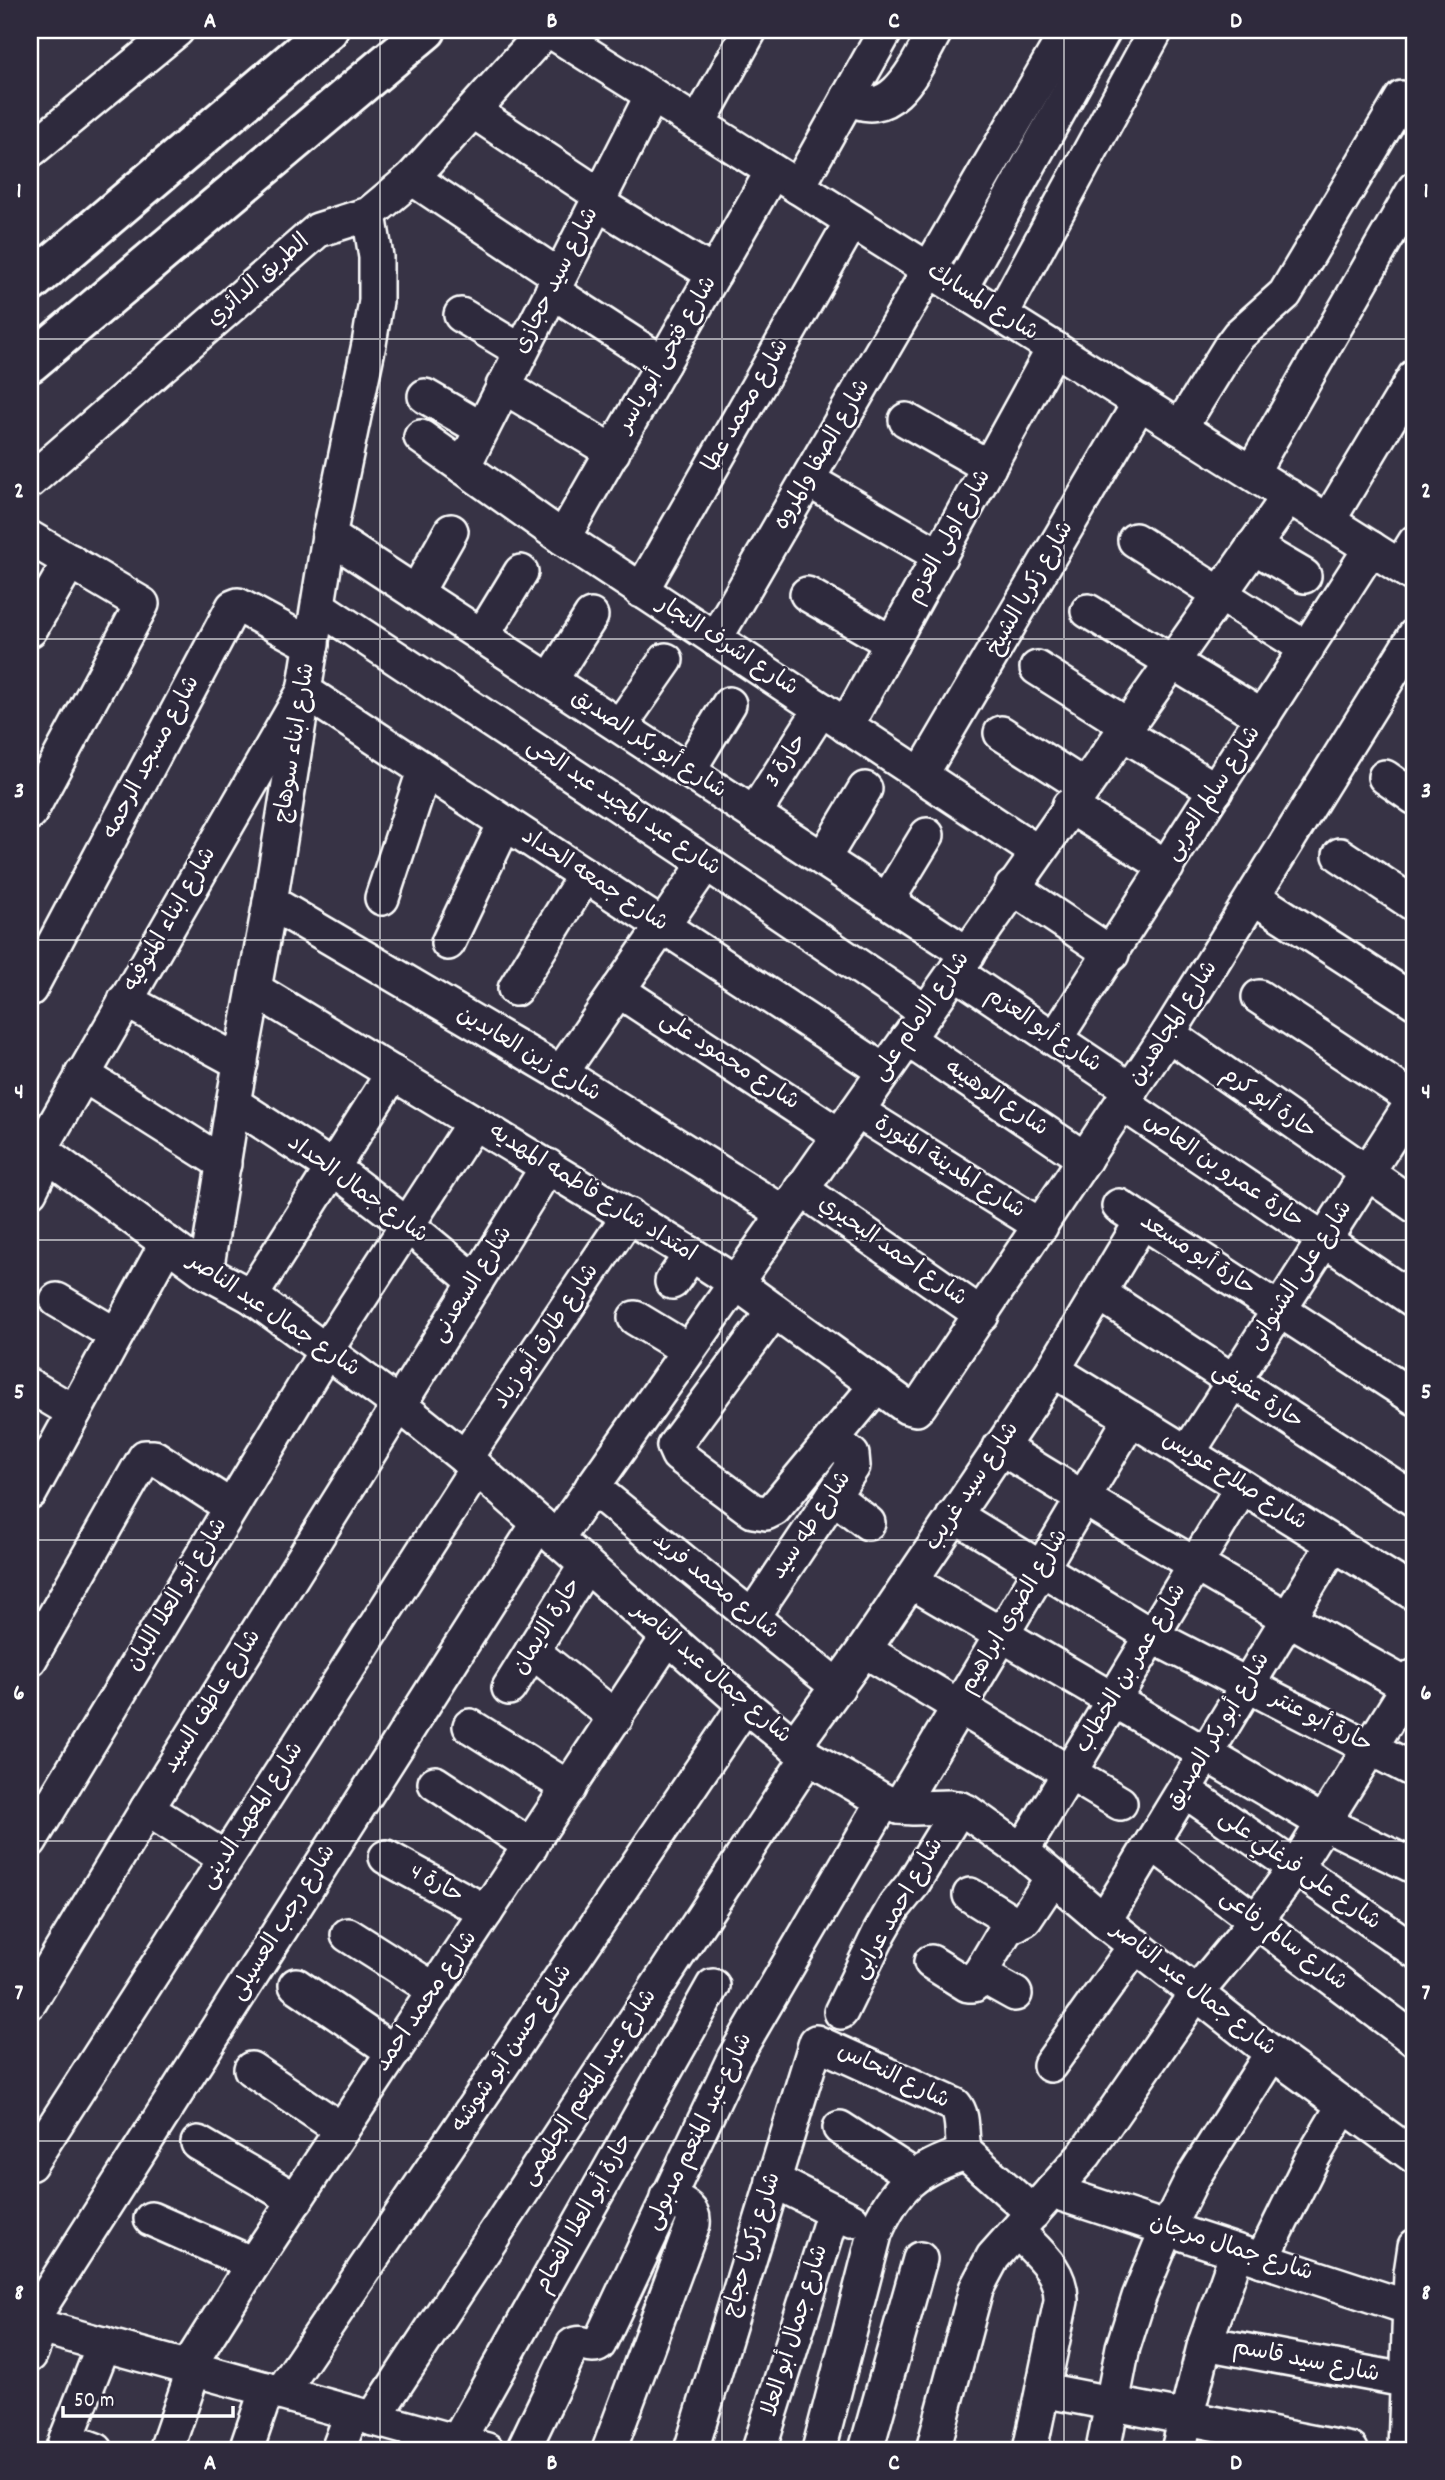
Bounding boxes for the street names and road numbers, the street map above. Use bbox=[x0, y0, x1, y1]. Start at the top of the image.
street label: شارع سيد حجازى bbox=[506, 202, 608, 360]
street label: الطريق الدائري bbox=[200, 227, 318, 335]
street label: شارع المسابك bbox=[920, 256, 1044, 350]
street label: شارع فتحى أبو ياسر bbox=[608, 270, 726, 441]
street label: شارع محمد عطا bbox=[695, 333, 799, 479]
street label: شارع الصفا والمروه bbox=[766, 373, 880, 537]
street label: شارع اولى العزم bbox=[899, 464, 1001, 610]
street label: شارع زكريا الشيخ bbox=[979, 515, 1083, 663]
street label: شارع اشرف النجار bbox=[648, 588, 804, 705]
street label: شارع ابناء سوهاج bbox=[267, 661, 325, 825]
street label: شارع مسجد الرحمه bbox=[95, 670, 209, 846]
street label: شارع أبو بكر الصديق bbox=[564, 681, 733, 808]
street label: شارع سالم العربى bbox=[1158, 720, 1270, 868]
street label: حارة 3 bbox=[757, 728, 817, 794]
street label: شارع عبد المجيد عبد الحى bbox=[519, 731, 727, 885]
street label: شارع جمعه الحداد bbox=[514, 821, 674, 941]
street label: شارع ابناء المنوفيه bbox=[116, 841, 226, 999]
street label: شارع الامام على bbox=[865, 945, 979, 1089]
street label: شارع المجاهدين bbox=[1121, 955, 1227, 1093]
street label: شارع أبو العزم bbox=[978, 979, 1108, 1082]
street label: شارع زين العابدين bbox=[449, 999, 607, 1111]
street label: شارع محمود على bbox=[653, 1004, 805, 1120]
street label: شارع الوهيبه bbox=[938, 1052, 1054, 1146]
street label: حارة أبو كرم bbox=[1214, 1058, 1323, 1149]
street label: حارة عمرو بن العاص bbox=[1136, 1106, 1310, 1238]
street label: شارع المدينة المنورة bbox=[867, 1108, 1031, 1228]
street label: امتداد شارع فاطمه المهديه bbox=[482, 1117, 702, 1271]
street label: شارع جمال الحداد bbox=[280, 1128, 434, 1252]
street label: شارع احمد البحيري bbox=[811, 1188, 973, 1316]
street label: شارع على الشنوانى bbox=[1240, 1195, 1362, 1357]
street label: حارة أبو مسعد bbox=[1133, 1205, 1262, 1306]
street label: شارع السعدنى bbox=[424, 1220, 522, 1350]
street label: شارع جمال عبد الناصر bbox=[178, 1245, 366, 1386]
street label: شارع طارق أبو زياد bbox=[485, 1257, 608, 1417]
street label: حارة عفيفى bbox=[1205, 1355, 1309, 1439]
street label: شارع سيد غريب bbox=[918, 1416, 1028, 1558]
street label: شارع صلاح عويس bbox=[1155, 1424, 1313, 1540]
street label: شارع طه سيد bbox=[763, 1465, 861, 1587]
street label: شارع أبو العلا اللبان bbox=[118, 1511, 237, 1678]
street label: شارع الضوى ابراهيم bbox=[953, 1523, 1077, 1701]
street label: شارع محمد فريد bbox=[644, 1525, 786, 1649]
street label: حارة الايمان bbox=[505, 1572, 591, 1682]
street label: شارع عمر بن الخطاب bbox=[1068, 1578, 1196, 1760]
street label: شارع جمال عبد الناصر bbox=[622, 1594, 798, 1753]
street label: شارع عاطف السيد bbox=[155, 1624, 271, 1780]
street label: شارع أبو بكر الصديق bbox=[1158, 1646, 1279, 1817]
street label: حارة أبو عنتر bbox=[1263, 1681, 1378, 1763]
street label: شارع المعهد الدينى bbox=[193, 1736, 313, 1896]
street label: شارع على فرغلي على bbox=[1210, 1803, 1387, 1940]
street label: شارع احمد عرابى bbox=[845, 1832, 953, 1986]
street label: شارع رجب العسيلى bbox=[223, 1839, 345, 2007]
street label: حارة 4 bbox=[403, 1857, 469, 1913]
street label: شارع سالم رفاعى bbox=[1212, 1882, 1354, 2000]
street label: شارع جمال عبد الناصر bbox=[1102, 1914, 1283, 2065]
street label: شارع محمد احمد bbox=[367, 1925, 487, 2079]
street label: شارع حسن أبو شوشه bbox=[444, 1958, 582, 2140]
street label: شارع عبد المنعم الجلهمى bbox=[514, 1983, 666, 2193]
street label: شارع عبد المنعم مدبولى bbox=[638, 2028, 762, 2236]
street label: شارع النحاس bbox=[831, 2036, 955, 2118]
street label: حارة أبو العلا الفحام bbox=[527, 2128, 643, 2300]
street label: شارع زكريا حجاج bbox=[715, 2169, 791, 2321]
street label: شارع جمال مرجان bbox=[1145, 2207, 1317, 2291]
street label: شارع جمال أبو العلا bbox=[753, 2241, 838, 2421]
street label: شارع سيد قاسم bbox=[1230, 2332, 1382, 2392]

